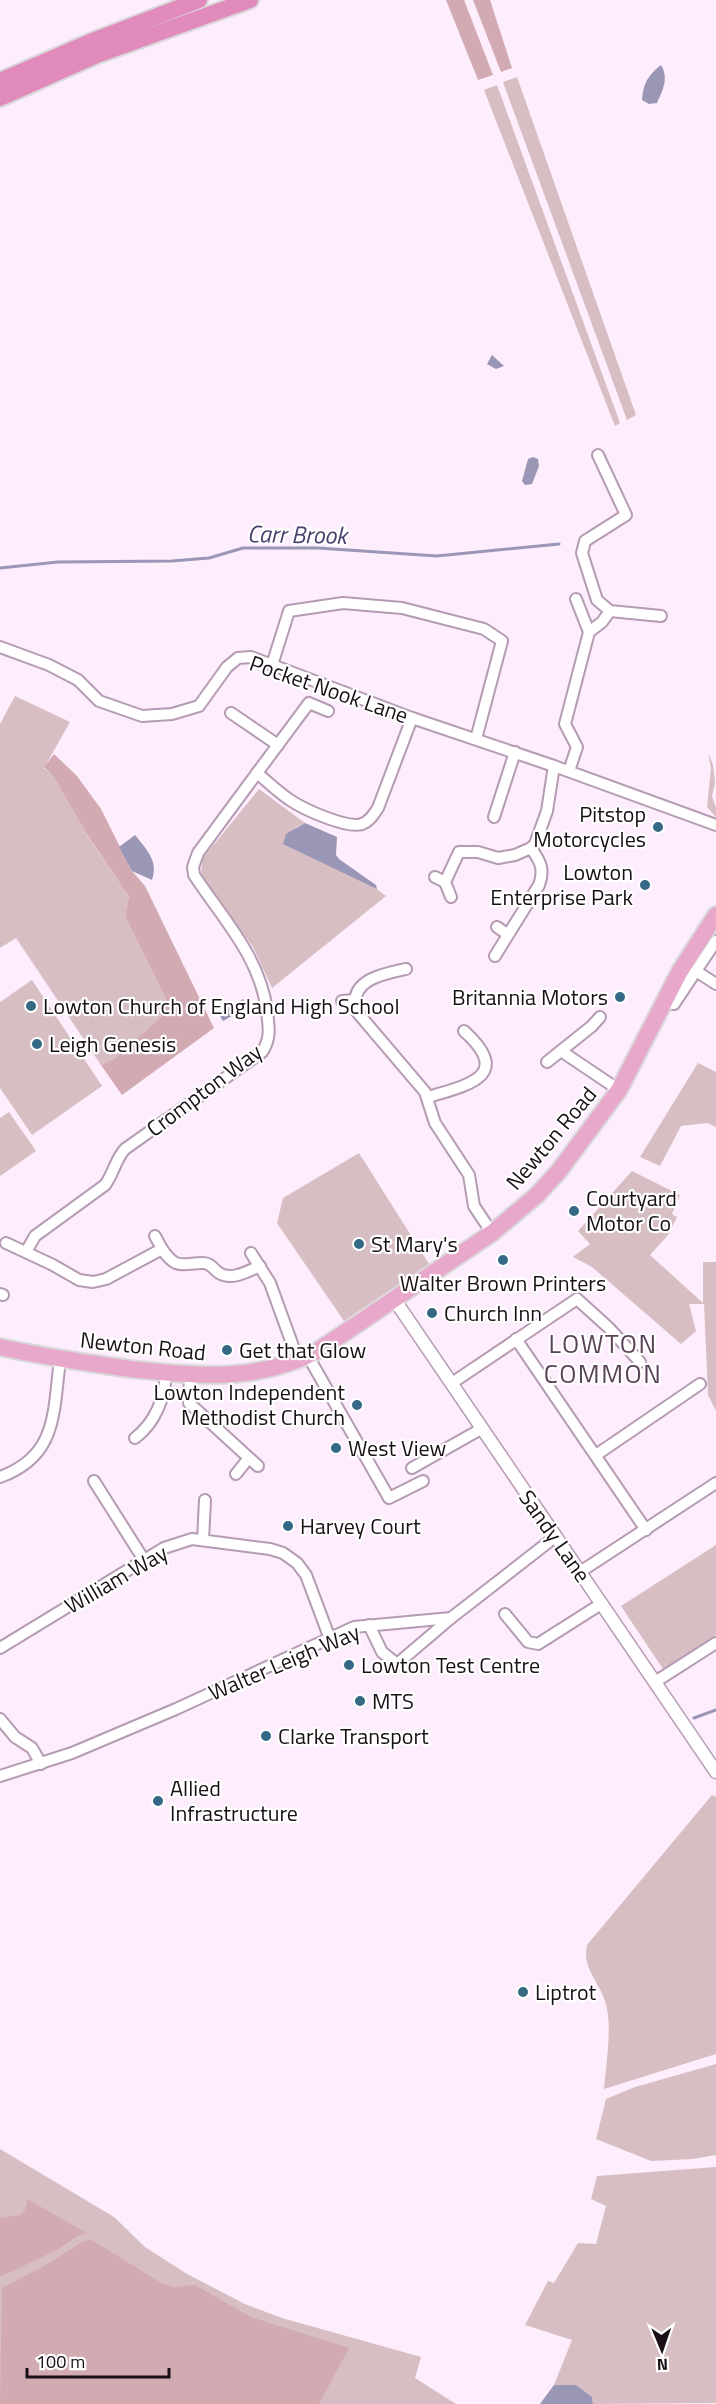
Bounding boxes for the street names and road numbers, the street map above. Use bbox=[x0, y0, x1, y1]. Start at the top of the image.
street label: Pocket Nook Lane bbox=[245, 646, 413, 732]
street label: Crompton Way bbox=[139, 1035, 269, 1145]
street label: Newton Road bbox=[497, 1079, 605, 1197]
street label: Newton Road bbox=[78, 1322, 208, 1370]
street label: Sandy Lane bbox=[511, 1483, 599, 1589]
street label: William Way bbox=[58, 1536, 174, 1622]
street label: Walter Leigh Way bbox=[203, 1615, 365, 1709]

